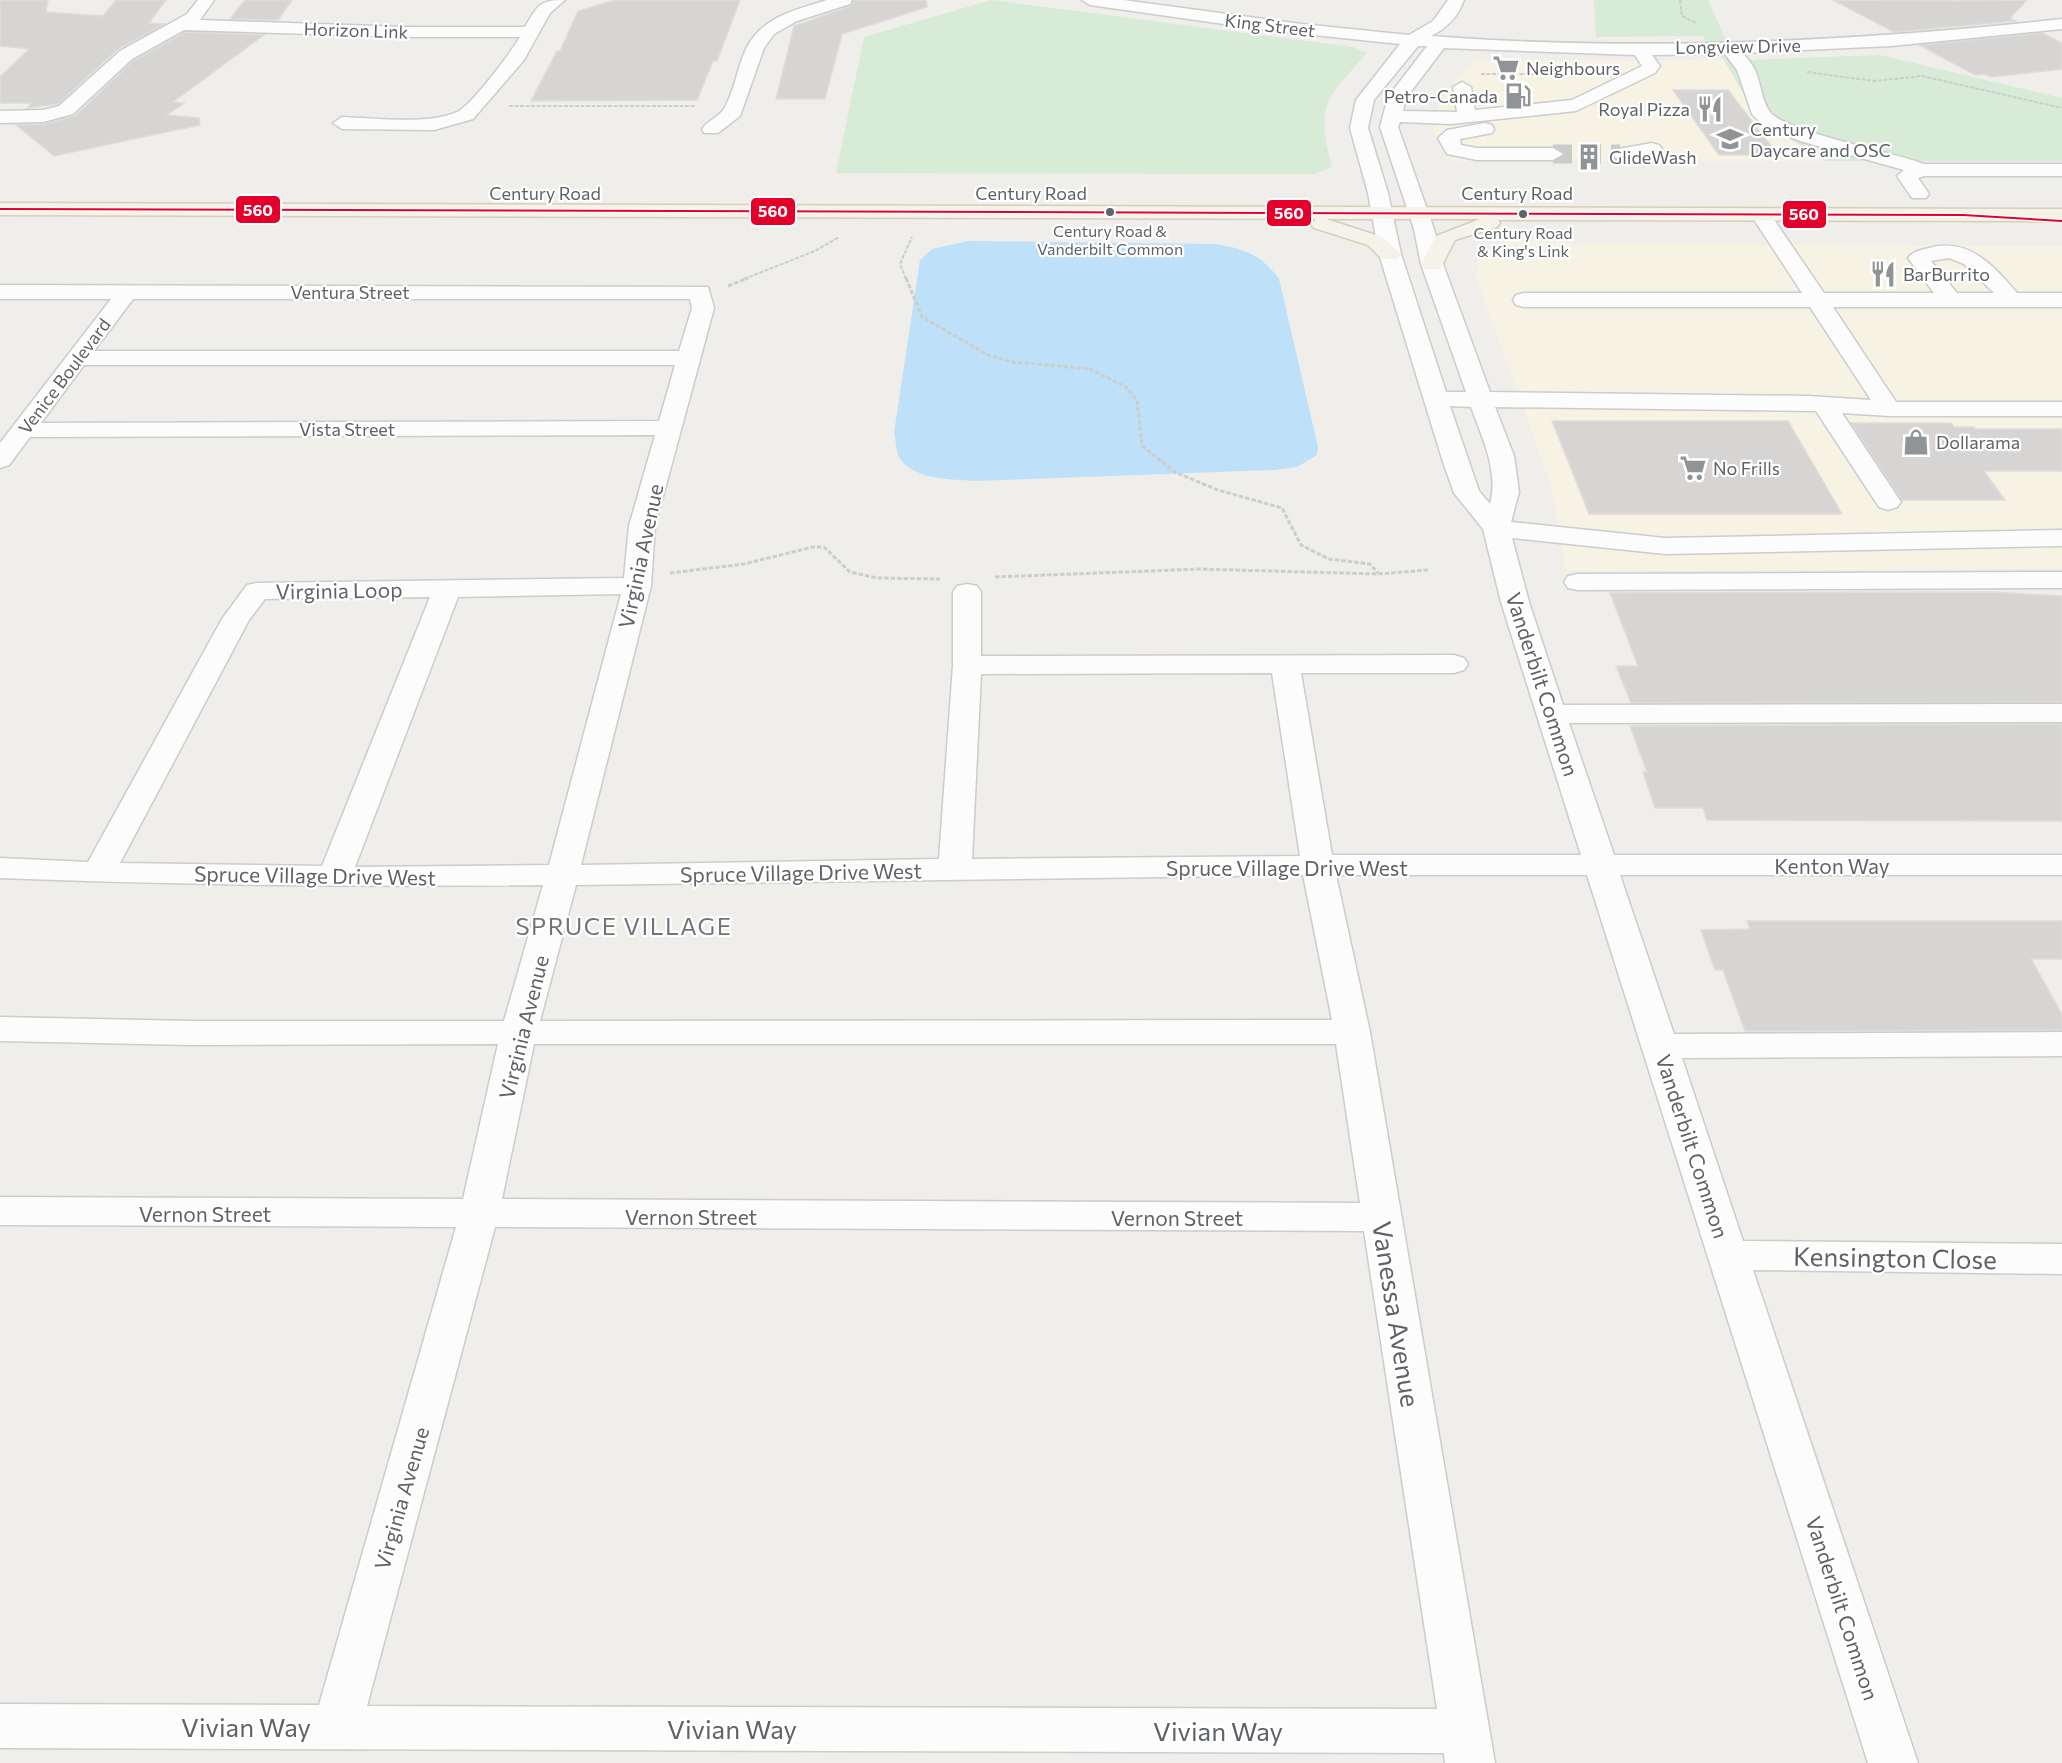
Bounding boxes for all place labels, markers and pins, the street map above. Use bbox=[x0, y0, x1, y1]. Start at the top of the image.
supermarket icon: Neighbours bbox=[1491, 53, 1521, 83]
place label: Neighbours bbox=[1526, 57, 1620, 79]
fuel station icon: Petro-Canada bbox=[1503, 81, 1533, 111]
place label: Petro-Canada bbox=[1384, 85, 1498, 107]
restaurant icon: Royal Pizza bbox=[1695, 94, 1725, 124]
place label: Royal Pizza bbox=[1598, 98, 1690, 120]
place label: Century Daycare and OSC bbox=[1750, 118, 1891, 161]
school or university icon: Century Daycare and OSC bbox=[1715, 124, 1745, 154]
building icon: GlideWash bbox=[1574, 142, 1604, 172]
place label: GlideWash bbox=[1609, 146, 1697, 168]
marker: Century Road & Vanderbilt Common bbox=[1104, 206, 1116, 218]
marker: Century Road & King's Link bbox=[1517, 208, 1529, 220]
place label: Century Road & Vanderbilt Common bbox=[1037, 221, 1183, 258]
place label: Century Road & King's Link bbox=[1473, 223, 1573, 260]
restaurant icon: BarBurrito bbox=[1868, 259, 1898, 289]
place label: BarBurrito bbox=[1903, 263, 1990, 285]
shop icon: Dollarama bbox=[1901, 427, 1931, 457]
place label: Dollarama bbox=[1936, 431, 2020, 453]
supermarket icon: No Frills bbox=[1678, 453, 1708, 483]
place label: No Frills bbox=[1713, 457, 1780, 479]

